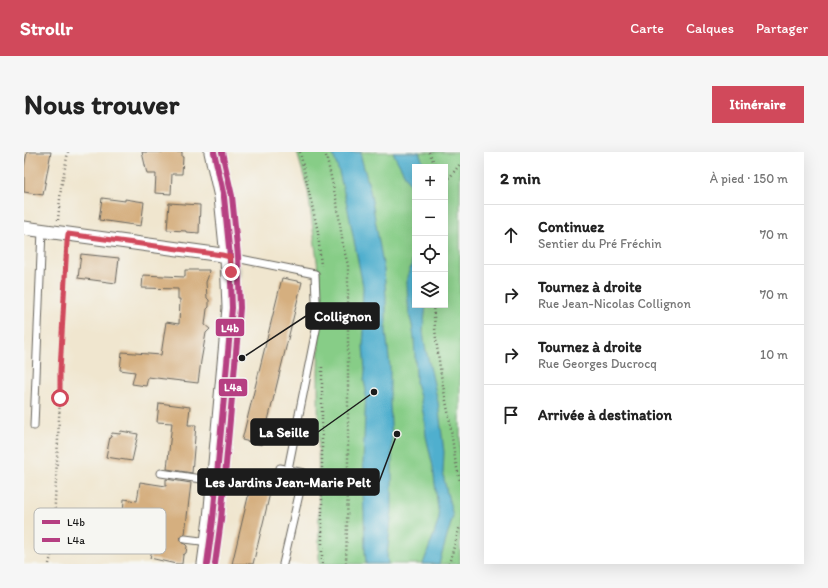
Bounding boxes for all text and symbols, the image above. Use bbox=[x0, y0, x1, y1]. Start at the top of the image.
text: Strollr bbox=[20, 17, 73, 40]
text: Carte bbox=[630, 20, 664, 37]
text: Calques bbox=[686, 20, 734, 37]
text: Partager bbox=[756, 20, 808, 37]
button: Itinéraire bbox=[712, 86, 804, 123]
text: Nous trouver bbox=[24, 87, 179, 121]
map controls bbox=[412, 164, 448, 308]
button: + bbox=[412, 164, 448, 200]
text: 2 min bbox=[500, 168, 540, 188]
text: À pied · 150 m bbox=[710, 171, 788, 186]
button: − bbox=[412, 200, 448, 236]
text: Continuez bbox=[538, 218, 604, 236]
icon: ahead bbox=[500, 224, 522, 246]
text: 70 m bbox=[760, 227, 788, 242]
button: locate bbox=[412, 236, 448, 272]
text: Sentier du Pré Fréchin bbox=[538, 236, 662, 251]
route end bbox=[222, 263, 240, 281]
button: layers bbox=[412, 272, 448, 308]
text: Tournez à droite bbox=[538, 278, 642, 296]
icon: right bbox=[500, 284, 522, 306]
text: 70 m bbox=[760, 287, 788, 302]
text: Rue Jean-Nicolas Collignon bbox=[538, 296, 691, 311]
callout: Collignon bbox=[306, 303, 379, 329]
text: Collignon bbox=[314, 308, 372, 325]
line badge: L4b bbox=[215, 318, 245, 337]
text: L4b bbox=[221, 322, 239, 335]
text: Tournez à droite bbox=[538, 338, 642, 356]
icon: right bbox=[500, 344, 522, 366]
text: 10 m bbox=[760, 347, 788, 362]
text: Rue Georges Ducrocq bbox=[538, 356, 657, 371]
line badge: L4a bbox=[218, 378, 248, 397]
text: L4a bbox=[224, 381, 242, 394]
route start bbox=[51, 389, 69, 407]
icon: arrive bbox=[500, 404, 522, 426]
text: Arrivée à destination bbox=[538, 406, 672, 424]
callout: La Seille bbox=[251, 419, 318, 445]
text: La Seille bbox=[259, 424, 309, 441]
callout: Les Jardins Jean-Marie Pelt bbox=[198, 469, 379, 495]
text: Les Jardins Jean-Marie Pelt bbox=[205, 474, 372, 491]
legend bbox=[34, 508, 166, 554]
text: L4b bbox=[67, 516, 85, 529]
text: L4a bbox=[67, 534, 85, 547]

